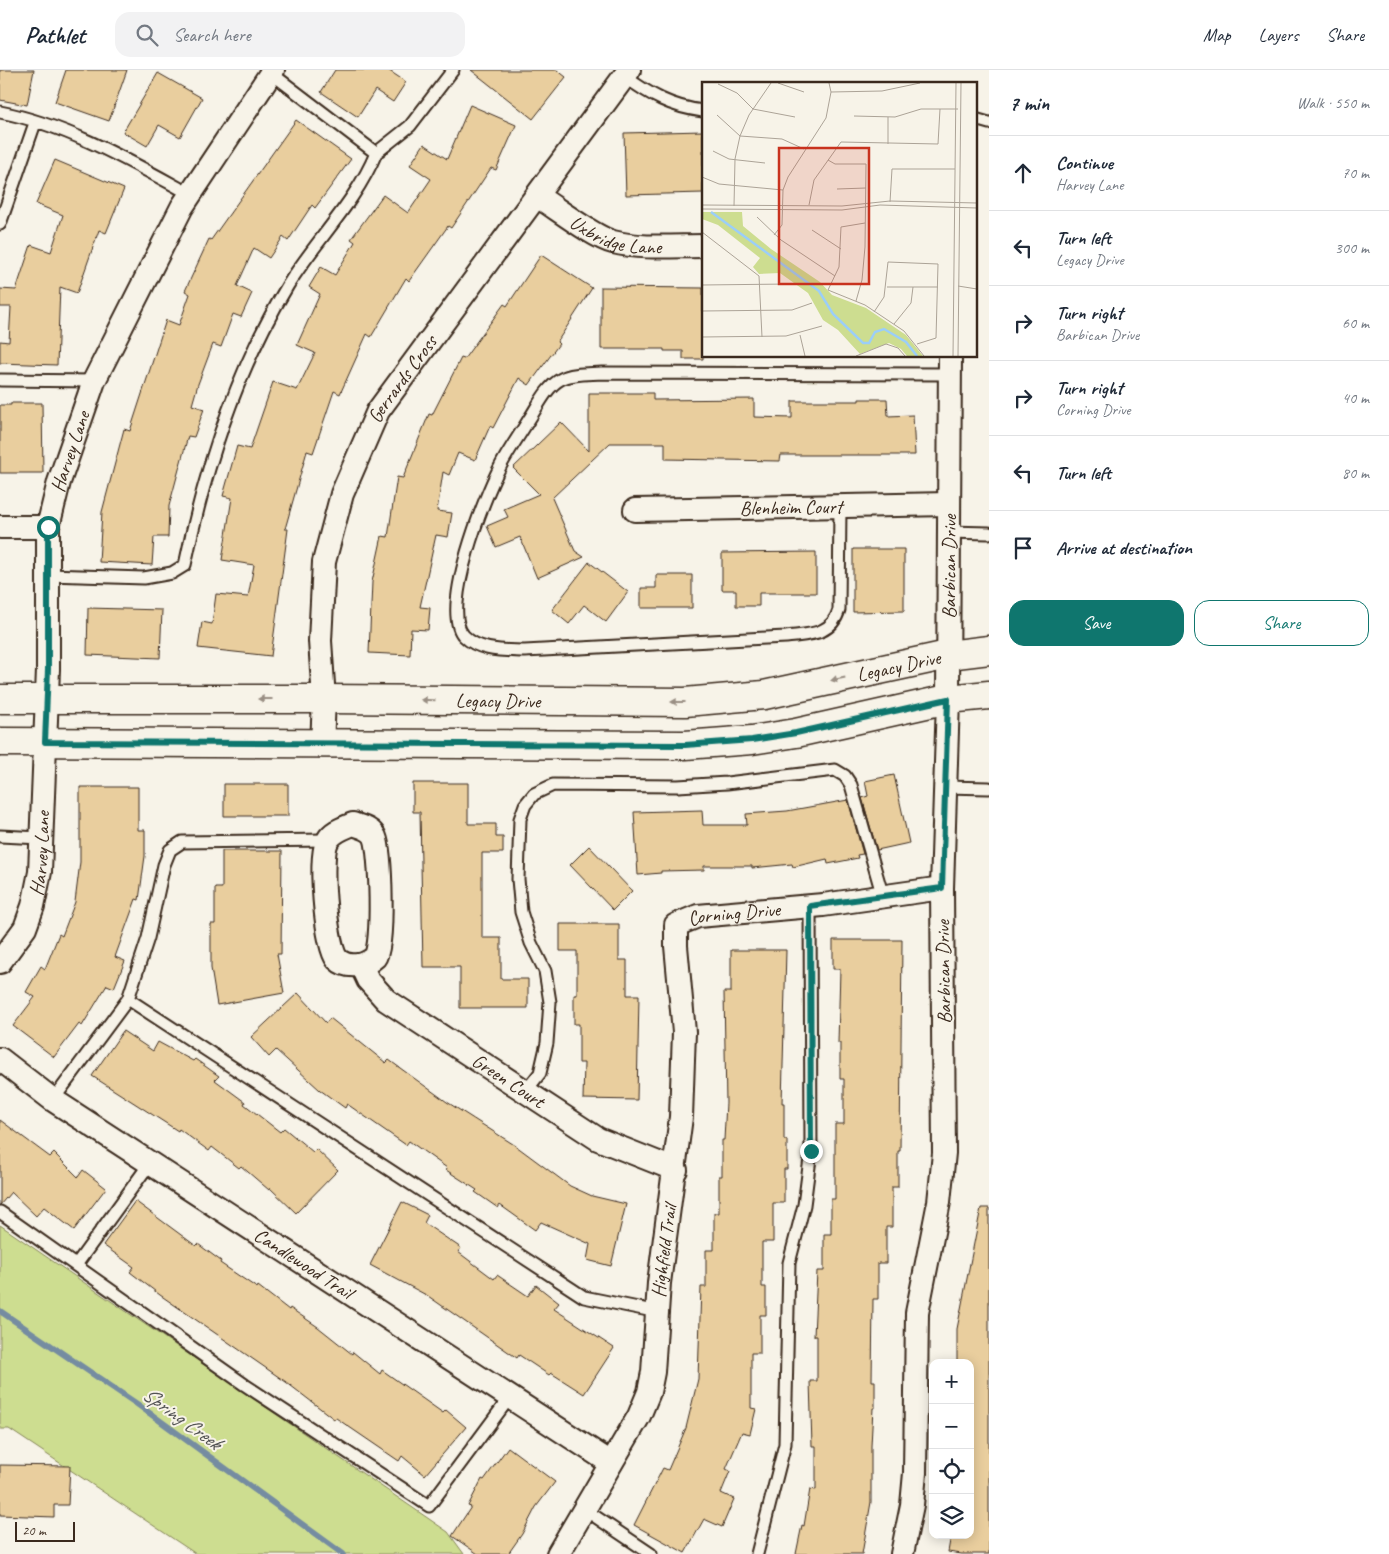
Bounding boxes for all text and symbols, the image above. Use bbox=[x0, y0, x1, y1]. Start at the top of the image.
search box bbox=[115, 12, 465, 57]
text: Pathlet bbox=[25, 20, 85, 50]
icon: search bbox=[133, 21, 161, 49]
text: Search here bbox=[173, 23, 251, 47]
text: Map bbox=[1203, 24, 1231, 46]
text: Layers bbox=[1259, 24, 1298, 46]
text: Share bbox=[1326, 24, 1364, 46]
inset map bbox=[702, 82, 976, 358]
text: 7 min bbox=[1009, 90, 1049, 116]
text: Walk · 550 m bbox=[1297, 93, 1369, 113]
text: Continue bbox=[1056, 151, 1113, 175]
icon: ahead bbox=[1009, 159, 1037, 187]
text: 70 m bbox=[1342, 163, 1369, 183]
text: Harvey Lane bbox=[1056, 175, 1123, 195]
street label: Uxbridge Lane bbox=[565, 210, 663, 260]
text: Turn left bbox=[1056, 226, 1111, 250]
icon: left bbox=[1009, 234, 1037, 262]
text: 300 m bbox=[1335, 238, 1369, 258]
text: Legacy Drive bbox=[1056, 250, 1124, 270]
text: Turn right bbox=[1056, 301, 1123, 325]
icon: right bbox=[1009, 309, 1037, 337]
text: 60 m bbox=[1342, 313, 1369, 333]
text: Barbican Drive bbox=[1056, 325, 1139, 345]
street label: Gerrards Cross bbox=[362, 329, 444, 427]
text: Turn right bbox=[1056, 376, 1123, 400]
icon: right bbox=[1009, 384, 1037, 412]
text: 40 m bbox=[1342, 388, 1369, 408]
text: Corning Drive bbox=[1056, 400, 1130, 420]
street label: Harvey Lane bbox=[45, 406, 96, 495]
icon: left bbox=[1009, 459, 1037, 487]
text: Turn left bbox=[1056, 461, 1111, 485]
text: 80 m bbox=[1342, 463, 1369, 483]
street label: Blenheim Court bbox=[739, 494, 846, 521]
street label: Barbican Drive bbox=[936, 513, 962, 619]
route start bbox=[37, 516, 60, 539]
icon: arrive bbox=[1009, 534, 1037, 562]
text: Arrive at destination bbox=[1056, 536, 1192, 560]
button: Save bbox=[1009, 600, 1184, 646]
button: Share bbox=[1194, 600, 1369, 646]
street label: Legacy Drive bbox=[855, 645, 944, 687]
one-way arrow bbox=[830, 675, 846, 683]
street label: Legacy Drive bbox=[456, 688, 542, 714]
one-way arrow bbox=[257, 695, 273, 703]
one-way arrow bbox=[419, 696, 435, 704]
one-way arrow bbox=[669, 698, 685, 706]
street label: Harvey Lane bbox=[24, 809, 55, 898]
street label: Corning Drive bbox=[683, 897, 783, 932]
street label: Barbican Drive bbox=[930, 918, 957, 1024]
street label: Green Court bbox=[467, 1048, 551, 1115]
route end bbox=[800, 1140, 823, 1163]
street label: Highfield Trail bbox=[646, 1199, 683, 1298]
street label: Candlewood Trail bbox=[249, 1222, 360, 1307]
map controls bbox=[929, 1359, 974, 1539]
button: + bbox=[929, 1359, 974, 1404]
water label: Spring Creek bbox=[138, 1381, 230, 1458]
button: − bbox=[929, 1404, 974, 1449]
button: locate bbox=[929, 1449, 974, 1494]
button: layers bbox=[929, 1494, 974, 1539]
scale bar bbox=[15, 1519, 75, 1542]
text: 20 m bbox=[22, 1522, 46, 1539]

